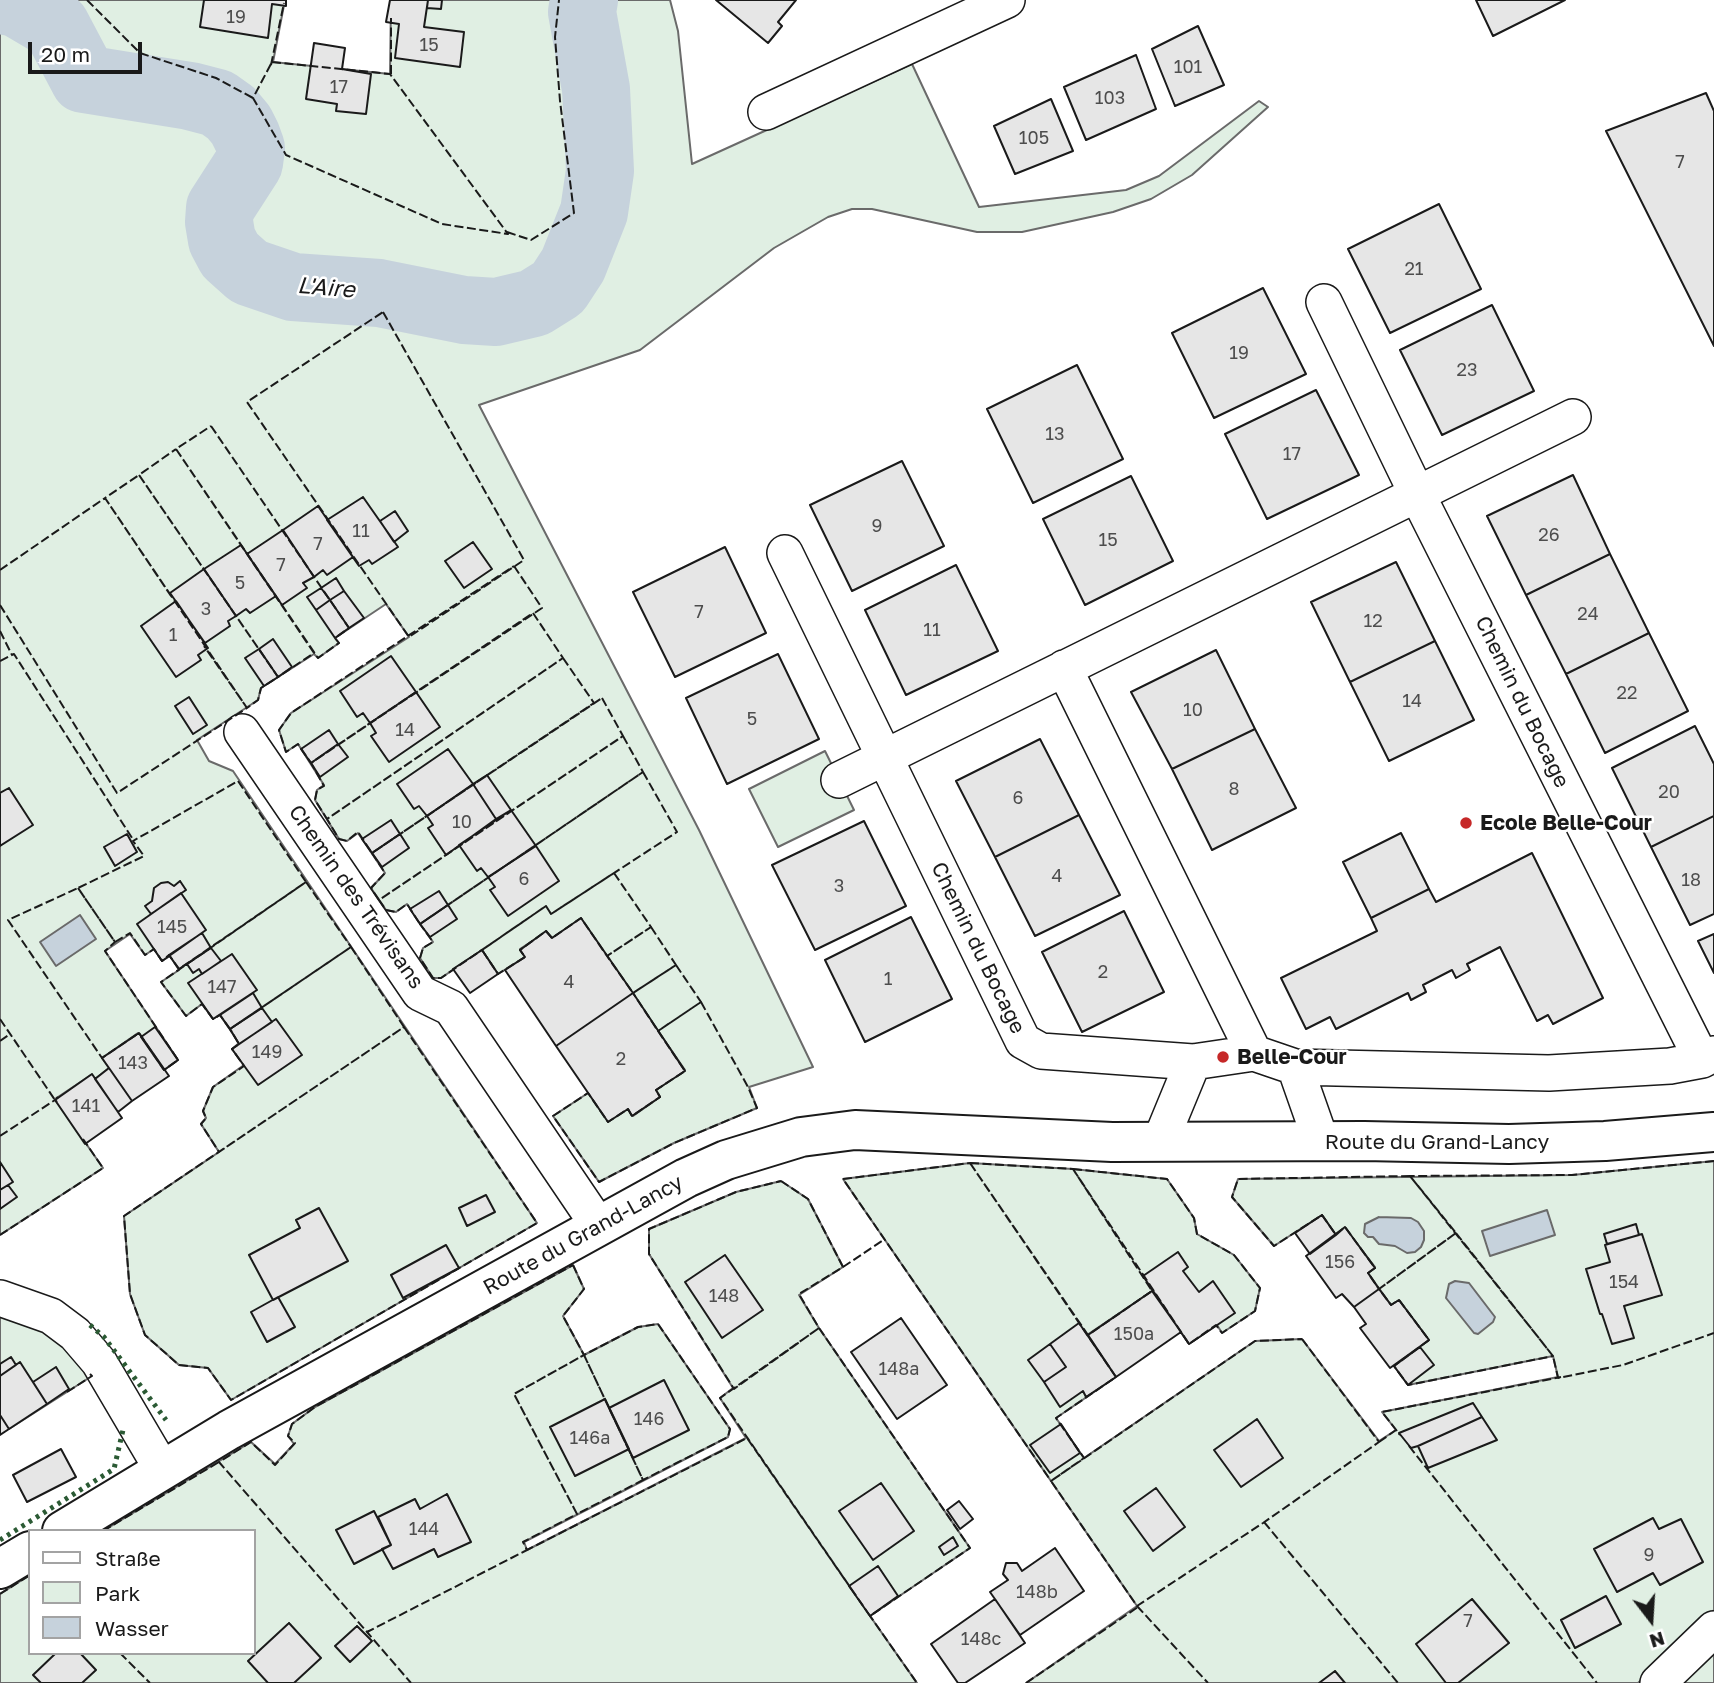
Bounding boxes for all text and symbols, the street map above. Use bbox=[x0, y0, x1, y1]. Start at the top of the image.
house number: 19 bbox=[226, 6, 246, 28]
scale bar bbox=[32, 28, 145, 72]
house number: 15 bbox=[419, 34, 439, 56]
text: 20 m bbox=[41, 41, 90, 67]
house number: 101 bbox=[1174, 56, 1202, 78]
house number: 17 bbox=[330, 76, 348, 98]
house number: 103 bbox=[1095, 87, 1125, 109]
house number: 105 bbox=[1019, 127, 1049, 149]
house number: 7 bbox=[1675, 151, 1685, 173]
house number: 21 bbox=[1404, 258, 1424, 280]
water label: L'Aire bbox=[296, 272, 356, 304]
house number: 19 bbox=[1229, 342, 1249, 364]
house number: 23 bbox=[1457, 359, 1477, 381]
house number: 13 bbox=[1045, 423, 1065, 445]
house number: 17 bbox=[1283, 443, 1301, 465]
house number: 9 bbox=[872, 515, 882, 537]
house number: 11 bbox=[352, 520, 370, 542]
house number: 26 bbox=[1538, 524, 1560, 546]
house number: 15 bbox=[1098, 529, 1118, 551]
house number: 7 bbox=[313, 533, 323, 555]
house number: 7 bbox=[276, 554, 286, 576]
house number: 5 bbox=[235, 572, 245, 594]
house number: 3 bbox=[201, 598, 211, 620]
house number: 7 bbox=[694, 601, 704, 623]
house number: 24 bbox=[1577, 603, 1599, 625]
house number: 12 bbox=[1363, 610, 1383, 632]
street label: Chemin du Bocage bbox=[1470, 612, 1574, 792]
house number: 11 bbox=[923, 619, 941, 641]
house number: 1 bbox=[169, 624, 177, 646]
house number: 22 bbox=[1617, 682, 1637, 704]
house number: 14 bbox=[1402, 690, 1422, 712]
house number: 10 bbox=[1183, 699, 1203, 721]
house number: 5 bbox=[747, 708, 757, 730]
house number: 14 bbox=[395, 719, 415, 741]
house number: 8 bbox=[1229, 778, 1239, 800]
house number: 20 bbox=[1658, 781, 1680, 803]
house number: 6 bbox=[1013, 787, 1023, 809]
street label: Chemin des Trévisans bbox=[283, 800, 429, 994]
place label: Ecole Belle-Cour bbox=[1480, 810, 1652, 836]
house number: 10 bbox=[452, 811, 472, 833]
marker: Ecole Belle-Cour bbox=[1458, 815, 1474, 831]
street label: Chemin du Bocage bbox=[926, 858, 1030, 1038]
house number: 4 bbox=[1052, 865, 1062, 887]
house number: 6 bbox=[519, 868, 529, 890]
house number: 18 bbox=[1681, 869, 1701, 891]
house number: 3 bbox=[834, 875, 844, 897]
house number: 145 bbox=[157, 916, 187, 938]
house number: 2 bbox=[1098, 961, 1108, 983]
house number: 1 bbox=[884, 968, 892, 990]
house number: 4 bbox=[564, 971, 574, 993]
house number: 147 bbox=[207, 976, 237, 998]
house number: 149 bbox=[252, 1041, 282, 1063]
place label: Belle-Cour bbox=[1237, 1044, 1347, 1070]
house number: 2 bbox=[616, 1048, 626, 1070]
marker: Belle-Cour bbox=[1215, 1049, 1231, 1065]
house number: 143 bbox=[118, 1052, 148, 1074]
house number: 141 bbox=[72, 1095, 100, 1117]
street label: Route du Grand-Lancy bbox=[1325, 1129, 1549, 1155]
street label: Route du Grand-Lancy bbox=[479, 1170, 687, 1300]
house number: 156 bbox=[1325, 1251, 1355, 1273]
house number: 154 bbox=[1609, 1271, 1639, 1293]
house number: 148 bbox=[709, 1285, 739, 1307]
house number: 150a bbox=[1114, 1323, 1154, 1345]
house number: 148a bbox=[879, 1358, 919, 1380]
house number: 146 bbox=[634, 1408, 664, 1430]
house number: 146a bbox=[570, 1427, 610, 1449]
house number: 144 bbox=[409, 1518, 439, 1540]
legend bbox=[28, 1529, 256, 1655]
house number: 9 bbox=[1644, 1544, 1654, 1566]
text: Straße bbox=[95, 1545, 161, 1571]
text: Park bbox=[95, 1580, 140, 1606]
house number: 148b bbox=[1016, 1581, 1058, 1603]
north arrow bbox=[1616, 1585, 1686, 1655]
house number: 7 bbox=[1463, 1610, 1473, 1632]
text: Wasser bbox=[95, 1615, 169, 1641]
text: N bbox=[1647, 1627, 1668, 1654]
house number: 148c bbox=[961, 1628, 1001, 1650]

